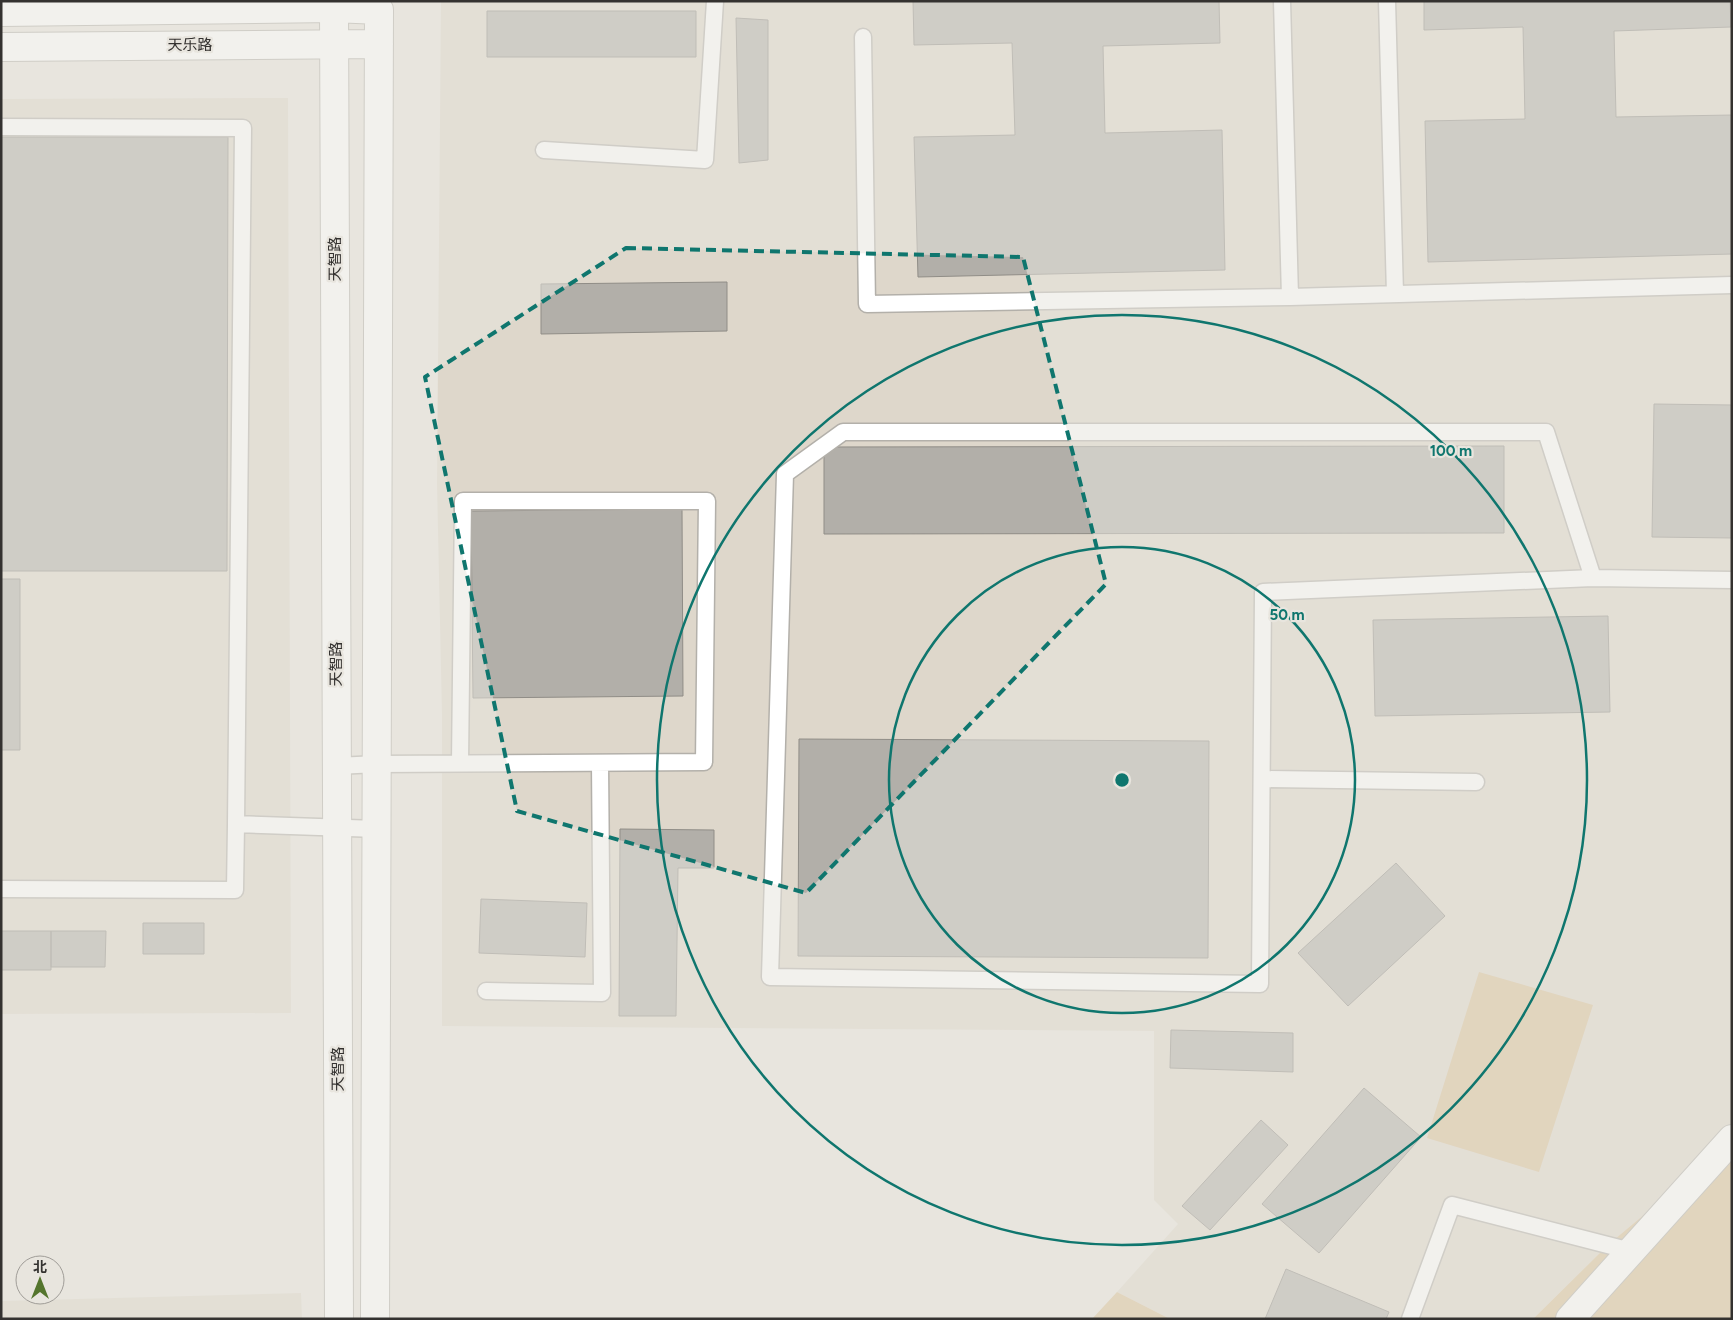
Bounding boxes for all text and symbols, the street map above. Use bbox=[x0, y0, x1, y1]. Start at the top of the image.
street label: 天乐路 bbox=[167, 36, 213, 54]
street label: 天智路 bbox=[326, 236, 344, 282]
text: 100 m bbox=[1430, 442, 1472, 460]
text: 50 m bbox=[1269, 606, 1305, 624]
street label: 天智路 bbox=[327, 641, 345, 687]
centre of rings bbox=[1113, 771, 1131, 789]
street label: 天智路 bbox=[329, 1046, 347, 1092]
north arrow bbox=[15, 1255, 65, 1305]
text: 北 bbox=[33, 1259, 47, 1276]

